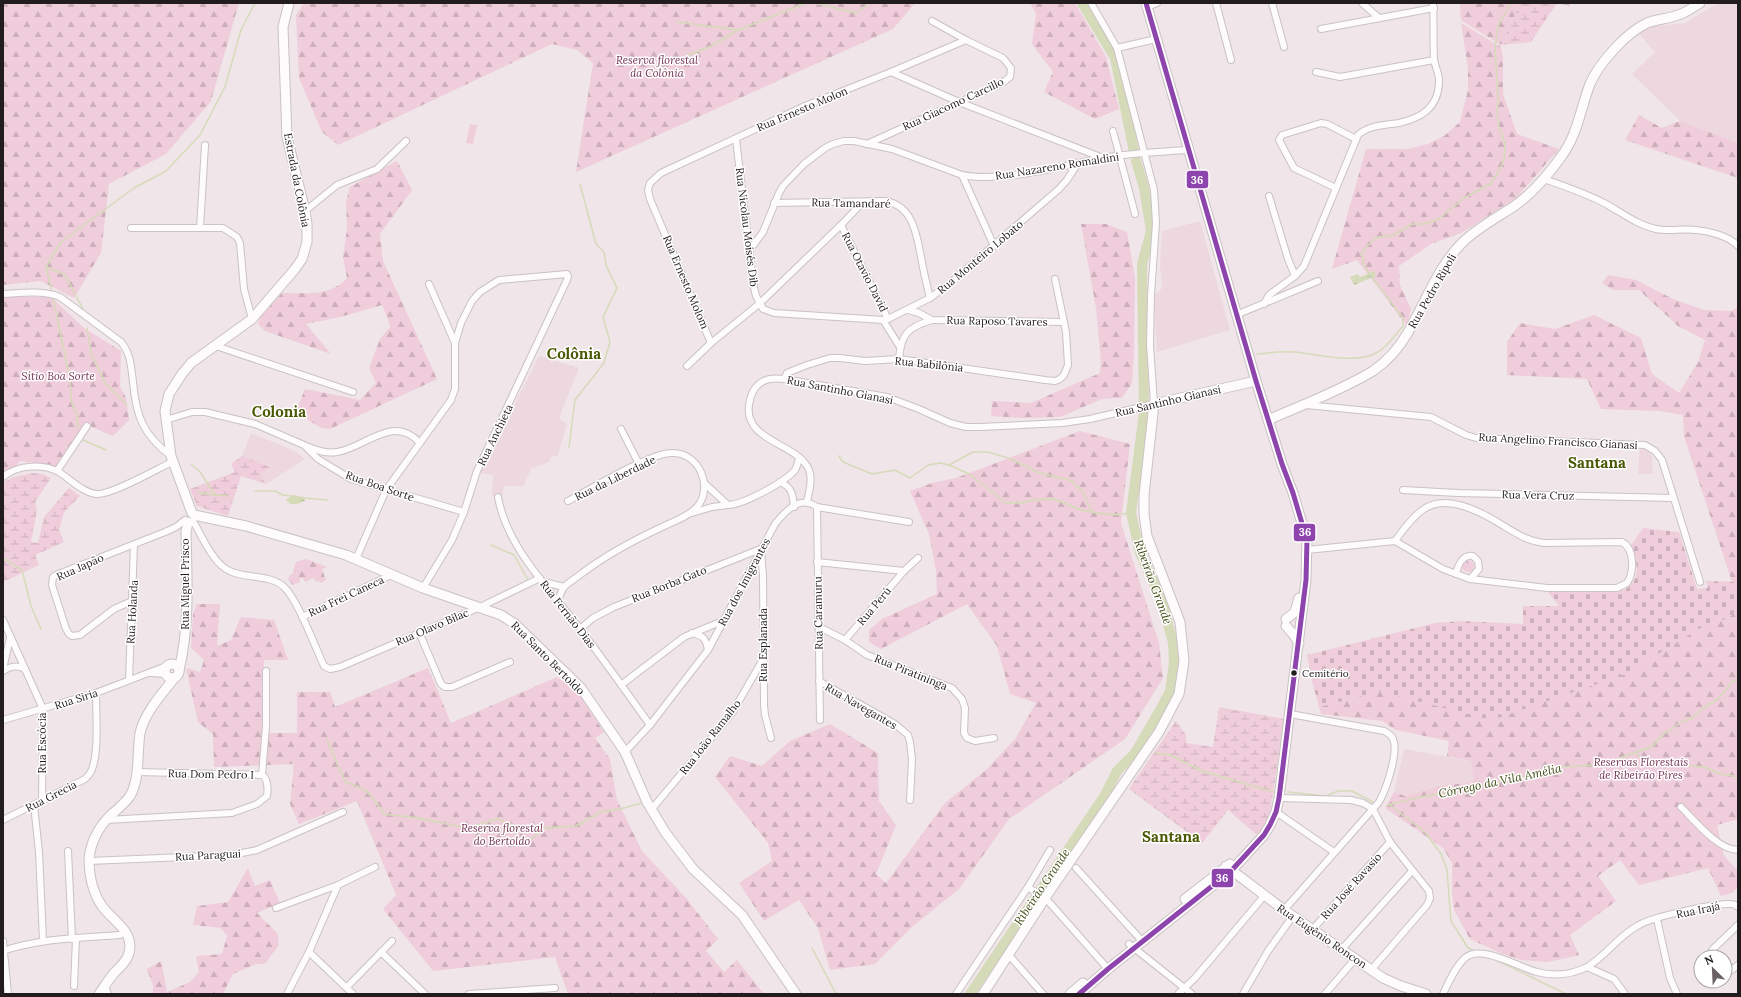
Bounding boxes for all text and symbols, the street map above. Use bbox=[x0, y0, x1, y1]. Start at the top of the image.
park label: Reserva florestal da Colônia bbox=[616, 53, 698, 80]
street label: Rua Giacomo Carcillo bbox=[900, 74, 1006, 134]
street label: Rua Ernesto Molon bbox=[754, 83, 850, 134]
street label: Estrada da Colônia bbox=[281, 132, 313, 229]
street label: Rua Nazareno Romaldini bbox=[994, 149, 1120, 183]
street label: Rua Nicolau Moisés Dib bbox=[733, 167, 761, 287]
line badge: 36 bbox=[1186, 170, 1209, 189]
text: 36 bbox=[1191, 173, 1203, 187]
street label: Rua Tamandaré bbox=[811, 195, 891, 211]
street label: Rua Monteiro Lobato bbox=[934, 217, 1026, 297]
street label: Rua Otavio David bbox=[839, 230, 891, 315]
street label: Rua Ernesto Molom bbox=[660, 233, 712, 331]
street label: Rua Pedro Ripoli bbox=[1405, 251, 1459, 331]
street label: Rua Raposo Tavares bbox=[946, 313, 1048, 329]
district label: Colônia bbox=[547, 344, 601, 363]
street label: Rua Babilônia bbox=[894, 353, 964, 375]
park label: Sítio Boa Sorte bbox=[21, 369, 95, 383]
street label: Rua Santinho Gianasi bbox=[786, 373, 894, 407]
street label: Rua Santinho Gianasi bbox=[1114, 382, 1222, 420]
district label: Colonia bbox=[252, 402, 306, 421]
street label: Rua Anchieta bbox=[474, 402, 516, 468]
street label: Rua Angelino Francisco Gianasi bbox=[1478, 430, 1638, 452]
street label: Rua da Liberdade bbox=[572, 452, 658, 504]
district label: Santana bbox=[1568, 453, 1626, 472]
street label: Rua Boa Sorte bbox=[344, 468, 416, 504]
street label: Rua Vera Cruz bbox=[1502, 487, 1575, 503]
line badge: 36 bbox=[1293, 523, 1316, 542]
text: 36 bbox=[1299, 525, 1311, 539]
street label: Rua dos Imigrantes bbox=[715, 535, 773, 629]
water label: Ribeirão Grande bbox=[1131, 537, 1176, 626]
street label: Rua Miguel Prisco bbox=[178, 538, 192, 630]
street label: Rua Japão bbox=[54, 550, 106, 584]
street label: Rua Borba Gato bbox=[629, 563, 709, 605]
street label: Rua Frei Caneca bbox=[306, 572, 386, 620]
street label: Rua Caramuru bbox=[810, 576, 826, 650]
street label: Rua Fernão Dias bbox=[537, 577, 599, 651]
street label: Rua Holanda bbox=[123, 579, 141, 645]
street label: Rua Perú bbox=[854, 584, 894, 628]
street label: Rua Olavo Bilac bbox=[393, 605, 471, 649]
street label: Rua Esplanada bbox=[756, 608, 770, 682]
street label: Rua Santo Bertoldo bbox=[508, 618, 588, 698]
street label: Rua Piratininga bbox=[872, 651, 950, 693]
place label: Cemitério bbox=[1302, 667, 1349, 680]
marker: Cemitério bbox=[1289, 668, 1299, 678]
street label: Rua Navegantes bbox=[822, 680, 900, 732]
street label: Rua Siria bbox=[53, 685, 100, 713]
street label: Rua João Ramalho bbox=[676, 697, 744, 777]
street label: Rua Escócia bbox=[35, 712, 49, 773]
park label: Reservas Florestais de Ribeirão Pires bbox=[1594, 755, 1688, 782]
water label: Córrego da Vila Amélia bbox=[1437, 760, 1563, 801]
street label: Rua Dom Pedro I bbox=[168, 766, 255, 782]
street label: Rua Grecia bbox=[23, 777, 79, 815]
park label: Reserva florestal do Bertoldo bbox=[461, 821, 543, 848]
district label: Santana bbox=[1142, 827, 1200, 846]
water label: Ribeirão Grande bbox=[1010, 845, 1073, 928]
street label: Rua Paraguai bbox=[175, 846, 241, 864]
street label: Rua José Ravasio bbox=[1317, 850, 1385, 922]
line badge: 36 bbox=[1211, 868, 1234, 888]
text: 36 bbox=[1216, 871, 1228, 885]
street label: Rua Irajá bbox=[1675, 898, 1722, 921]
street label: Rua Eugênio Roncon bbox=[1274, 901, 1370, 971]
north arrow bbox=[1693, 949, 1733, 989]
text: N bbox=[1702, 952, 1716, 968]

